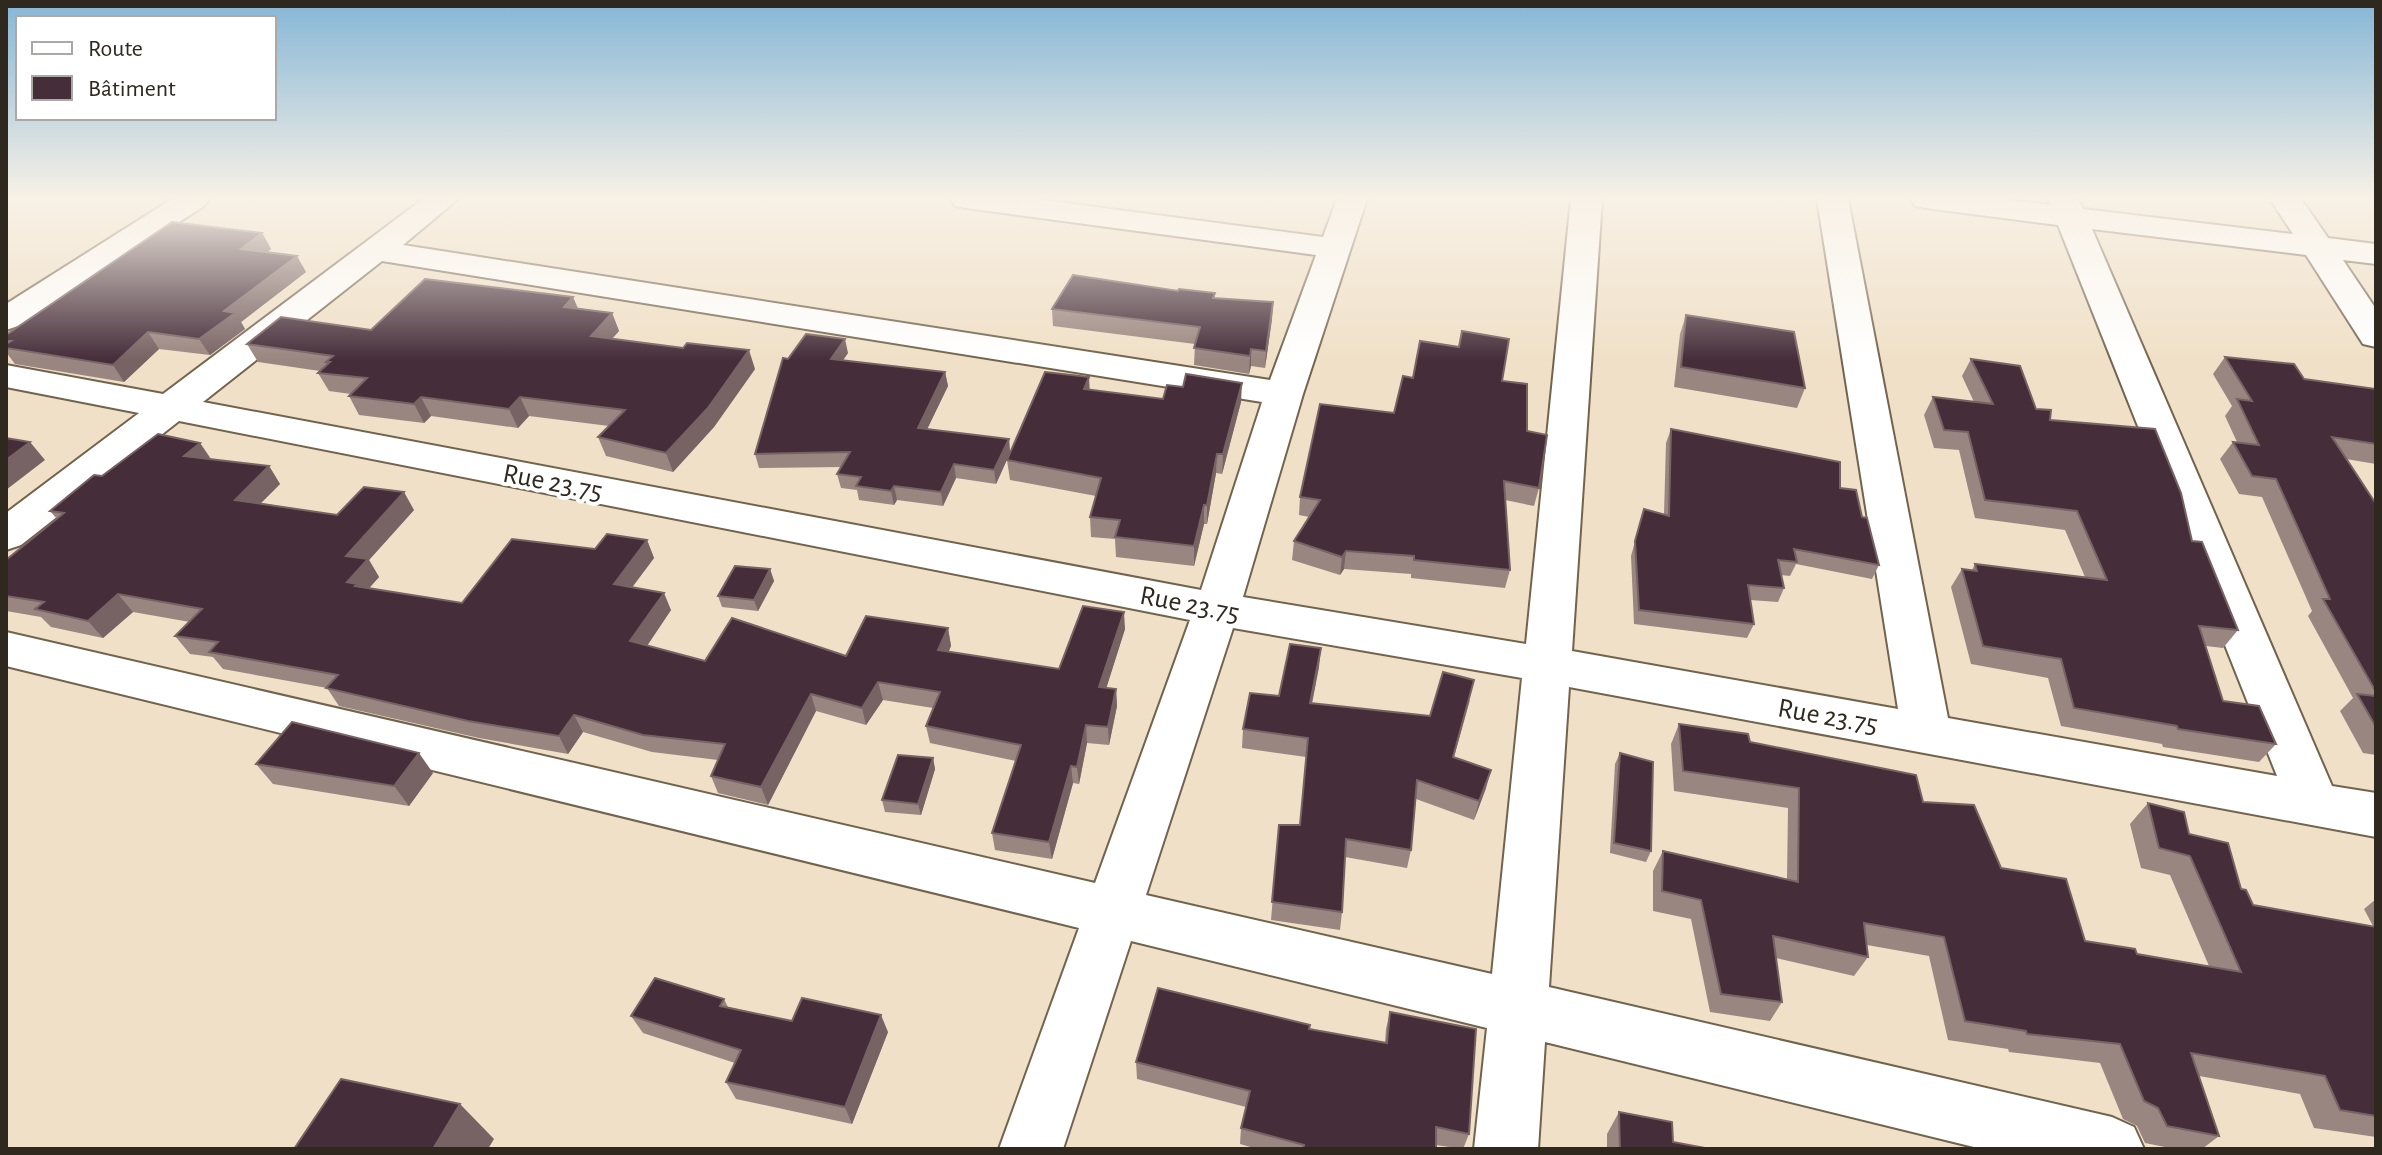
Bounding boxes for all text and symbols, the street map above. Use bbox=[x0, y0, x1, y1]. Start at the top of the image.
legend bbox=[16, 16, 276, 120]
text: Route bbox=[88, 37, 143, 61]
text: Bâtiment bbox=[88, 77, 176, 101]
street label: Rue 23.75 bbox=[500, 460, 605, 506]
street label: Rue 23.75 bbox=[1137, 582, 1242, 628]
street label: Rue 23.75 bbox=[1776, 694, 1880, 740]

